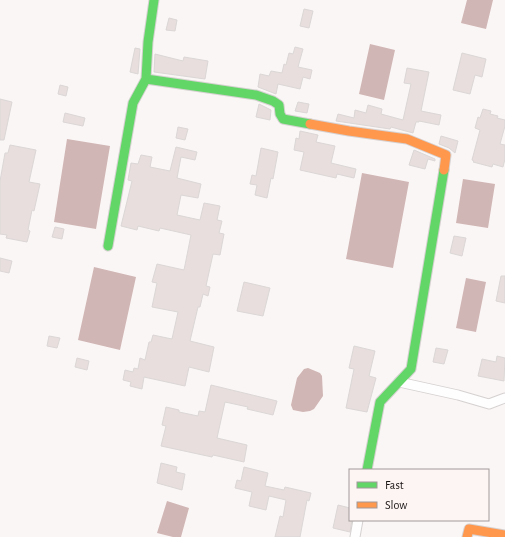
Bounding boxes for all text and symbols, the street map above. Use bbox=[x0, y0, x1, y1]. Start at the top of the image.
legend bbox=[349, 469, 489, 521]
text: Fast bbox=[385, 479, 404, 491]
text: Slow bbox=[385, 499, 407, 511]

